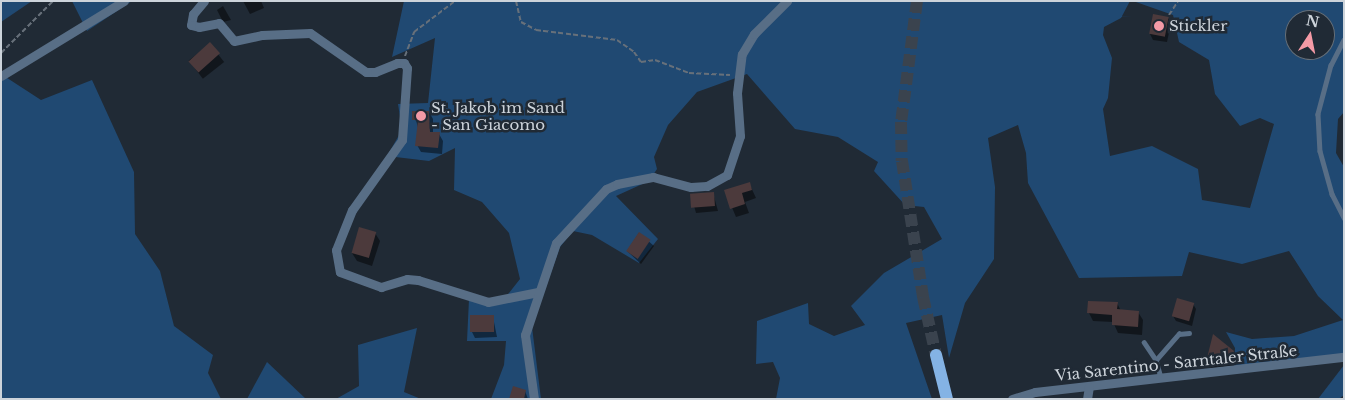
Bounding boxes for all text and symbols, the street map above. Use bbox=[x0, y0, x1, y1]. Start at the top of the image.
north arrow bbox=[1285, 10, 1335, 60]
text: N bbox=[1304, 11, 1321, 31]
place label: Stickler bbox=[1169, 17, 1227, 35]
marker: Stickler bbox=[1153, 20, 1165, 32]
place label: St. Jakob im Sand - San Giacomo bbox=[431, 98, 565, 133]
marker: St. Jakob im Sand - San Giacomo bbox=[415, 110, 427, 122]
street label: Via Sarentino - Sarntaler Straße bbox=[1054, 341, 1298, 385]

